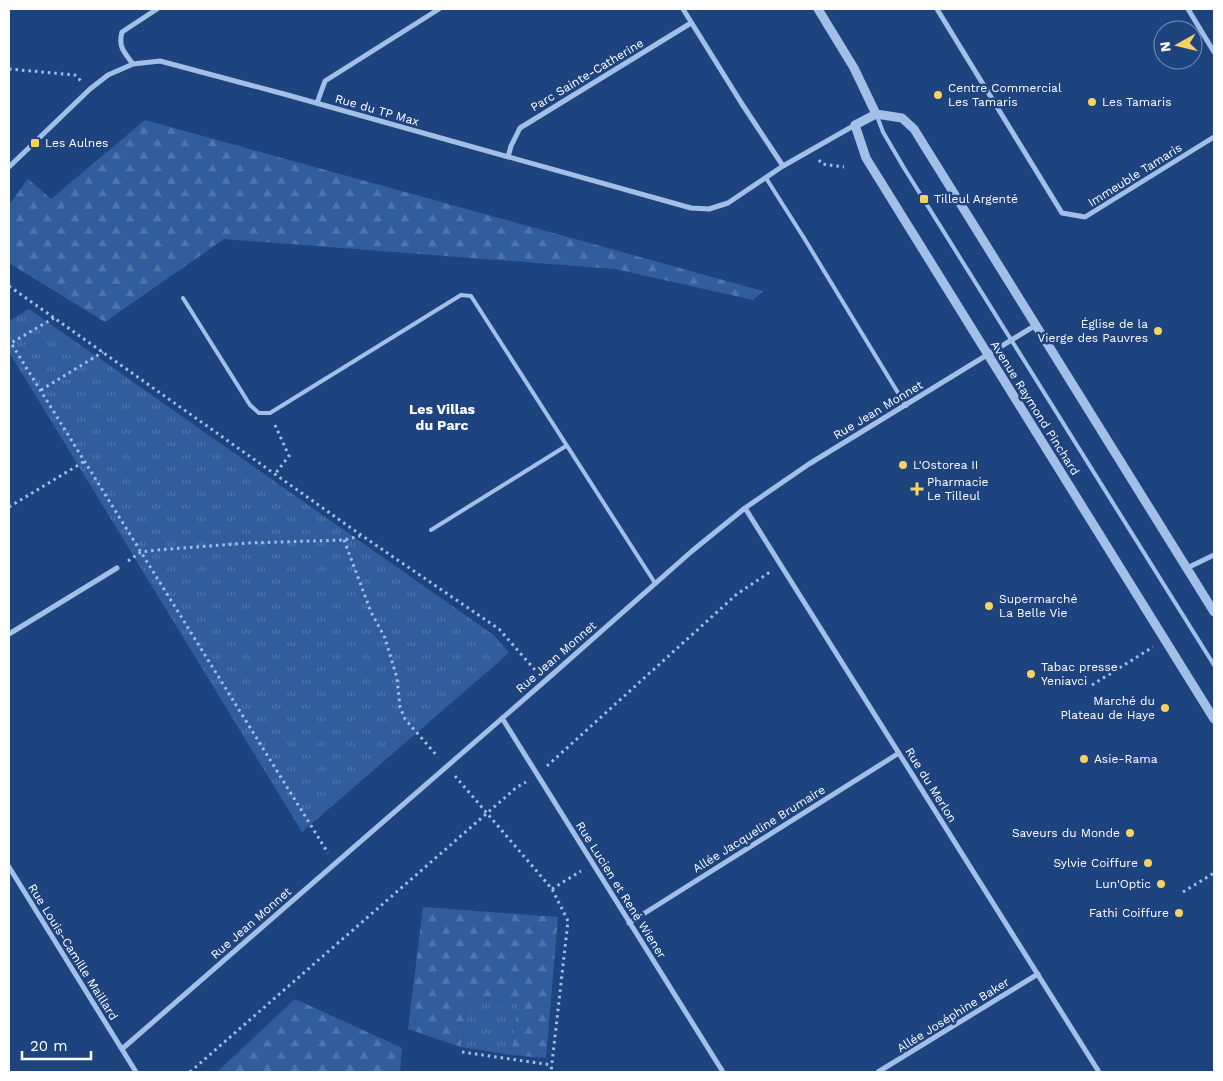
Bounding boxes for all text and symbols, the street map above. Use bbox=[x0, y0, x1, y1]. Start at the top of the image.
north arrow bbox=[1153, 20, 1203, 70]
street label: Parc Sainte-Catherine bbox=[528, 36, 646, 114]
text: N bbox=[1156, 41, 1174, 53]
place label: Centre Commercial Les Tamaris bbox=[948, 81, 1062, 109]
marker: Centre Commercial Les Tamaris bbox=[932, 89, 944, 101]
street label: Rue du TP Max bbox=[333, 91, 421, 129]
place label: Les Tamaris bbox=[1102, 95, 1171, 109]
marker: Les Tamaris bbox=[1086, 96, 1098, 108]
place label: Les Aulnes bbox=[45, 136, 108, 150]
marker: Les Aulnes bbox=[29, 137, 41, 149]
street label: Immeuble Tamaris bbox=[1085, 140, 1185, 210]
place label: Tilleul Argenté bbox=[934, 192, 1018, 206]
marker: Tilleul Argenté bbox=[918, 193, 930, 205]
place label: Église de la Vierge des Pauvres bbox=[1038, 317, 1148, 345]
marker: Église de la Vierge des Pauvres bbox=[1152, 325, 1164, 337]
street label: Avenue Raymond Pinchard bbox=[988, 338, 1082, 478]
street label: Rue Jean Monnet bbox=[831, 378, 925, 442]
district label: Les Villas du Parc bbox=[409, 401, 476, 433]
place label: L'Ostorea II bbox=[913, 458, 978, 472]
marker: L'Ostorea II bbox=[897, 459, 909, 471]
place label: Pharmacie Le Tilleul bbox=[927, 475, 989, 503]
marker: Pharmacie Le Tilleul bbox=[911, 483, 923, 495]
place label: Supermarché La Belle Vie bbox=[999, 592, 1077, 620]
marker: Supermarché La Belle Vie bbox=[983, 600, 995, 612]
street label: Rue Jean Monnet bbox=[513, 618, 599, 696]
place label: Tabac presse Yeniavci bbox=[1041, 660, 1118, 688]
marker: Tabac presse Yeniavci bbox=[1025, 668, 1037, 680]
place label: Marché du Plateau de Haye bbox=[1060, 694, 1155, 722]
marker: Marché du Plateau de Haye bbox=[1159, 702, 1171, 714]
street label: Rue du Merlon bbox=[902, 745, 960, 825]
place label: Asie-Rama bbox=[1094, 752, 1158, 766]
marker: Asie-Rama bbox=[1078, 753, 1090, 765]
street label: Allée Jacqueline Brumaire bbox=[690, 782, 828, 876]
street label: Rue Lucien et René Wiener bbox=[573, 819, 669, 961]
place label: Saveurs du Monde bbox=[1012, 826, 1120, 840]
marker: Saveurs du Monde bbox=[1124, 827, 1136, 839]
place label: Sylvie Coiffure bbox=[1053, 856, 1138, 870]
marker: Sylvie Coiffure bbox=[1142, 857, 1154, 869]
place label: Lun'Optic bbox=[1095, 877, 1151, 891]
marker: Lun'Optic bbox=[1155, 878, 1167, 890]
street label: Rue Louis-Camille Maillard bbox=[25, 881, 121, 1023]
street label: Rue Jean Monnet bbox=[208, 884, 294, 962]
place label: Fathi Coiffure bbox=[1089, 906, 1169, 920]
marker: Fathi Coiffure bbox=[1173, 907, 1185, 919]
street label: Allée Joséphine Baker bbox=[894, 975, 1012, 1055]
scale bar bbox=[22, 1028, 91, 1060]
text: 20 m bbox=[30, 1037, 68, 1055]

